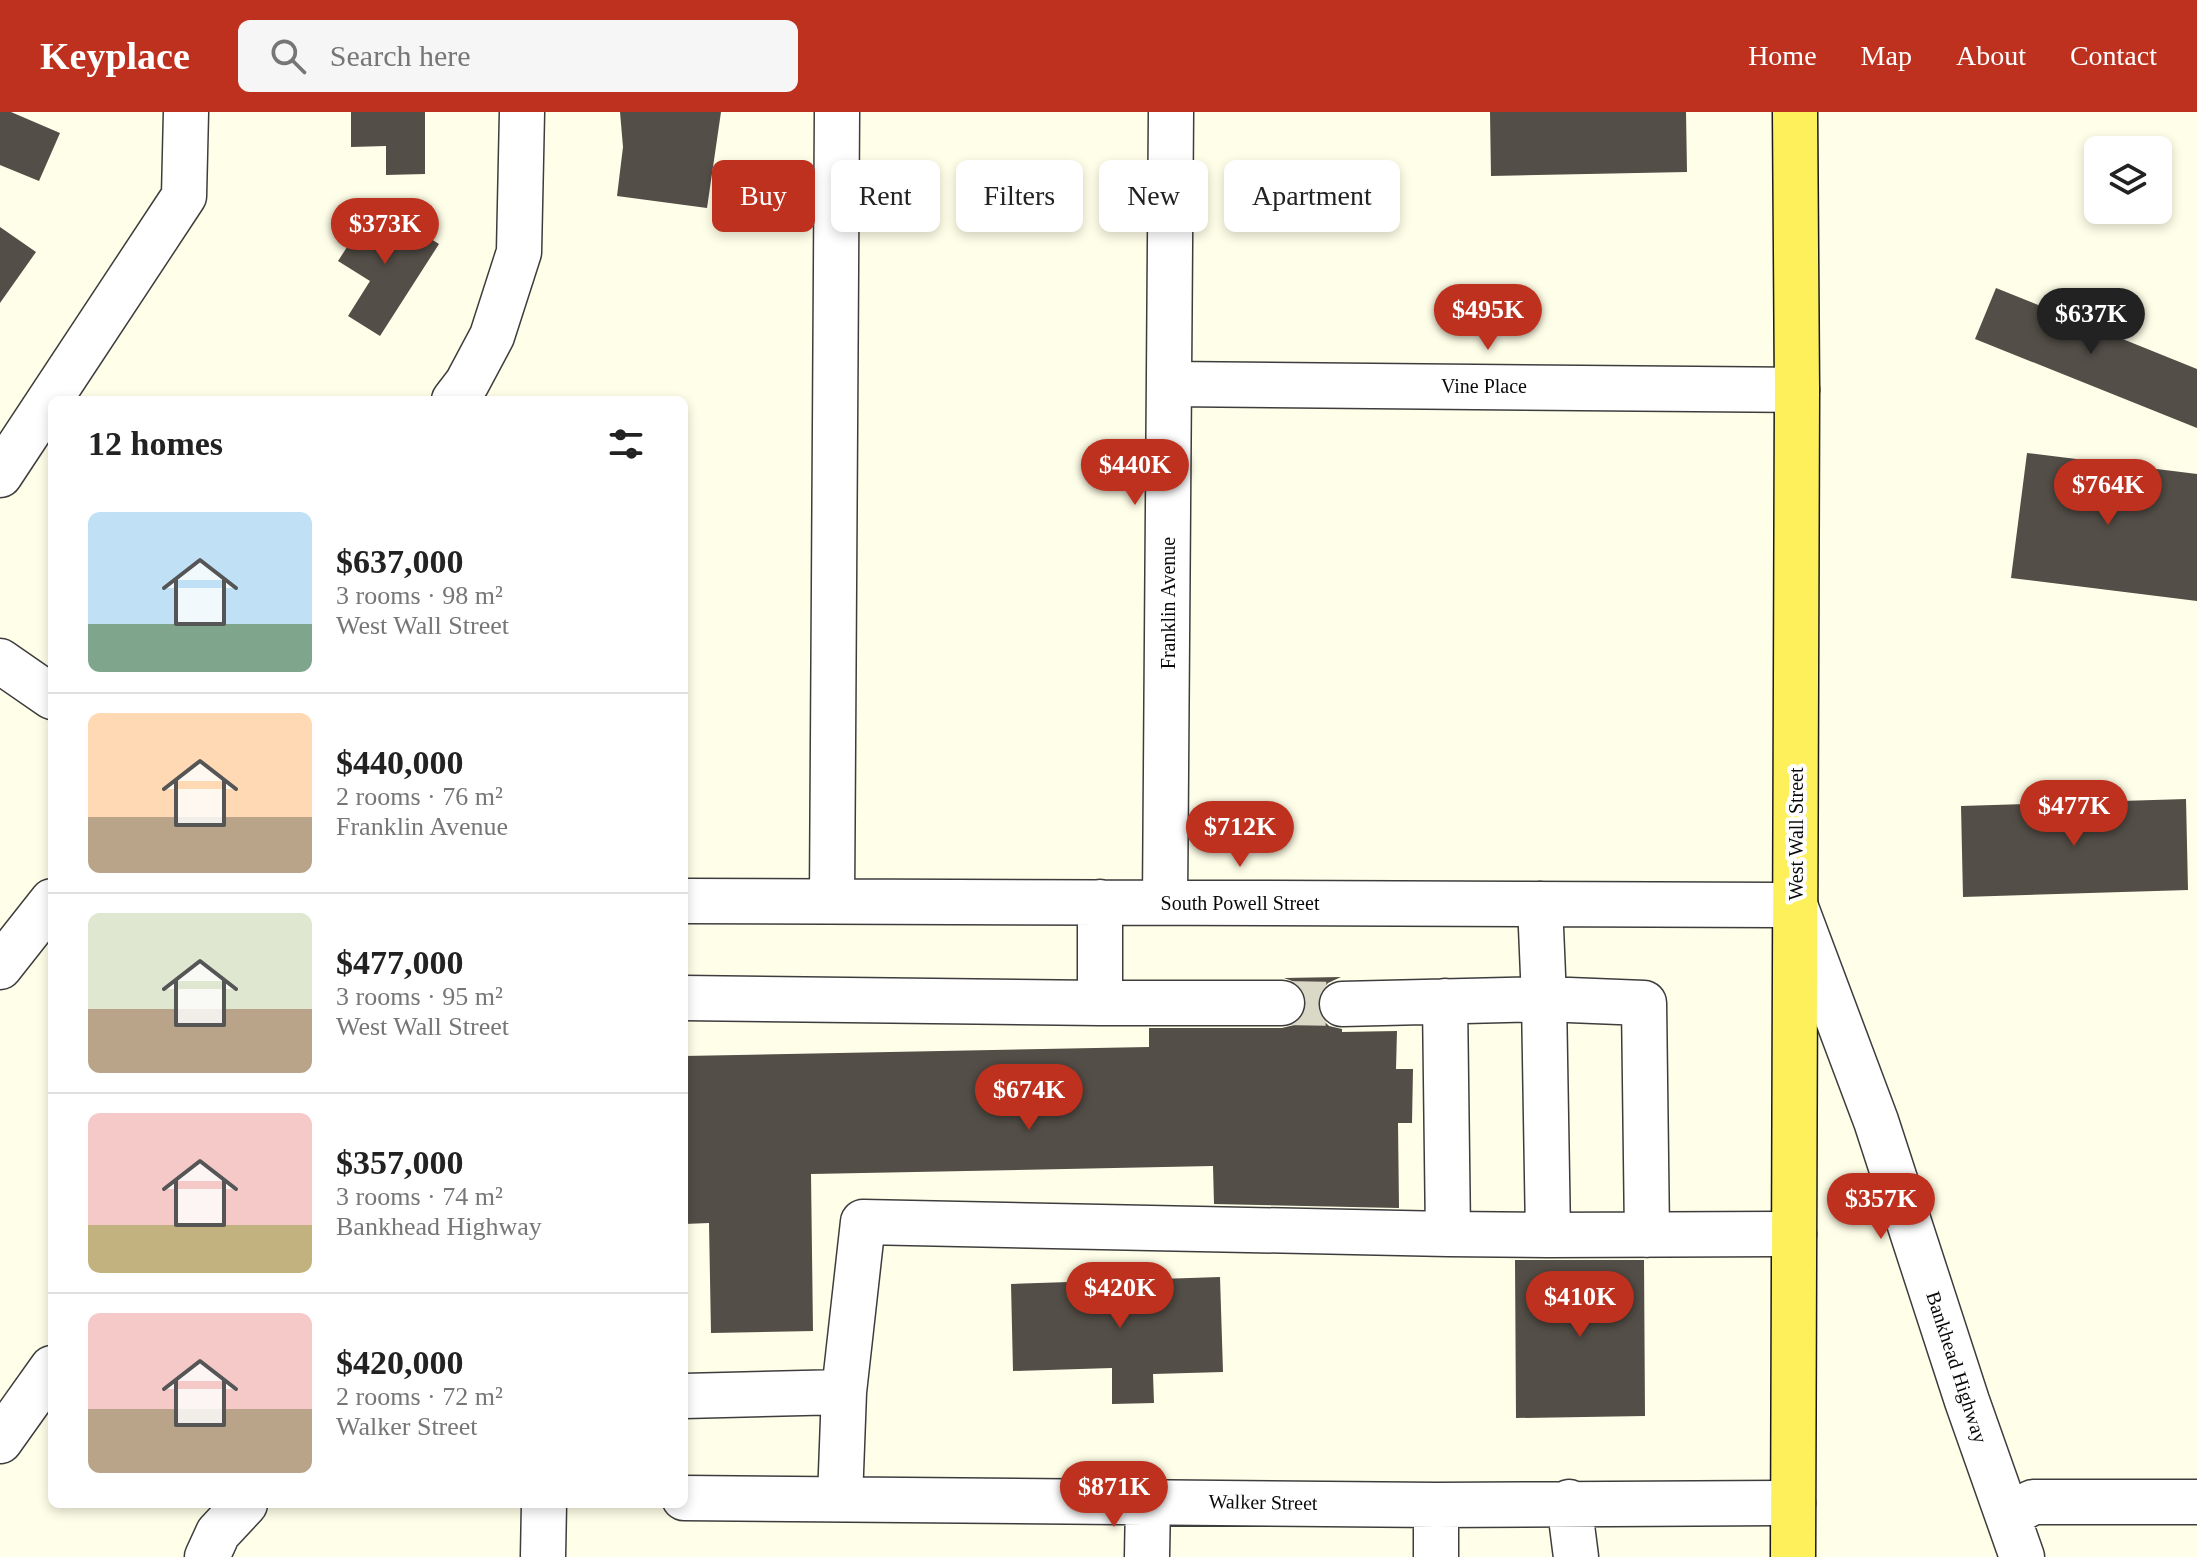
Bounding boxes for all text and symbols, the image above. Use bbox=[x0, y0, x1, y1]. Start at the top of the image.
search box bbox=[238, 20, 798, 92]
icon: search bbox=[266, 34, 310, 78]
text: Keyplace bbox=[40, 35, 190, 77]
text: Search here bbox=[330, 39, 471, 72]
text: Home bbox=[1748, 40, 1817, 71]
text: Map bbox=[1861, 40, 1912, 71]
text: About bbox=[1956, 40, 2026, 71]
text: Contact bbox=[2070, 40, 2157, 71]
map controls bbox=[2084, 136, 2172, 224]
button: layers bbox=[2084, 136, 2172, 224]
chip: Buy bbox=[712, 160, 815, 232]
chip: Rent bbox=[831, 160, 940, 232]
chip: Filters bbox=[956, 160, 1083, 232]
chip: New bbox=[1099, 160, 1208, 232]
chip: Apartment bbox=[1224, 160, 1400, 232]
pin: $373K bbox=[329, 198, 441, 266]
text: $373K bbox=[349, 209, 421, 238]
pin: $495K bbox=[1432, 284, 1544, 352]
pin: $637K bbox=[2035, 288, 2147, 356]
text: $495K bbox=[1452, 295, 1524, 324]
text: $637K bbox=[2055, 299, 2127, 328]
street label: Vine Place bbox=[1441, 375, 1527, 397]
icon: filters bbox=[604, 422, 648, 466]
text: 12 homes bbox=[88, 425, 223, 462]
pin: $440K bbox=[1079, 439, 1191, 507]
text: $440K bbox=[1099, 450, 1171, 479]
pin: $764K bbox=[2052, 459, 2164, 527]
text: $764K bbox=[2072, 470, 2144, 499]
street label: Franklin Avenue bbox=[1157, 537, 1179, 669]
text: $637,000 bbox=[336, 543, 464, 580]
icon: home bbox=[152, 544, 248, 640]
text: 3 rooms · 98 m² bbox=[336, 581, 503, 610]
text: West Wall Street bbox=[336, 611, 509, 640]
text: $440,000 bbox=[336, 744, 464, 781]
icon: home bbox=[152, 745, 248, 841]
street label: West Wall Street bbox=[1785, 767, 1807, 901]
pin: $477K bbox=[2018, 780, 2130, 848]
text: 2 rooms · 76 m² bbox=[336, 782, 503, 811]
text: $477K bbox=[2038, 791, 2110, 820]
pin: $712K bbox=[1184, 801, 1296, 869]
text: Franklin Avenue bbox=[336, 812, 508, 841]
text: $712K bbox=[1204, 812, 1276, 841]
street label: South Powell Street bbox=[1161, 892, 1320, 914]
text: $477,000 bbox=[336, 944, 464, 981]
icon: home bbox=[152, 945, 248, 1041]
text: 3 rooms · 95 m² bbox=[336, 982, 503, 1011]
text: West Wall Street bbox=[336, 1012, 509, 1041]
pin: $674K bbox=[973, 1064, 1085, 1132]
text: $674K bbox=[993, 1075, 1065, 1104]
text: $357,000 bbox=[336, 1144, 464, 1181]
icon: home bbox=[152, 1145, 248, 1241]
pin: $357K bbox=[1825, 1173, 1937, 1241]
text: 3 rooms · 74 m² bbox=[336, 1182, 503, 1211]
text: $357K bbox=[1845, 1184, 1917, 1213]
text: Bankhead Highway bbox=[336, 1212, 542, 1241]
pin: $420K bbox=[1064, 1262, 1176, 1330]
pin: $410K bbox=[1524, 1271, 1636, 1339]
text: $420K bbox=[1084, 1273, 1156, 1302]
text: $410K bbox=[1544, 1282, 1616, 1311]
street label: Bankhead Highway bbox=[1921, 1288, 1992, 1446]
text: $420,000 bbox=[336, 1344, 464, 1381]
icon: home bbox=[152, 1345, 248, 1441]
text: 2 rooms · 72 m² bbox=[336, 1382, 503, 1411]
text: Walker Street bbox=[336, 1412, 478, 1441]
pin: $871K bbox=[1058, 1461, 1170, 1529]
text: $871K bbox=[1078, 1472, 1150, 1501]
street label: Walker Street bbox=[1208, 1490, 1318, 1514]

